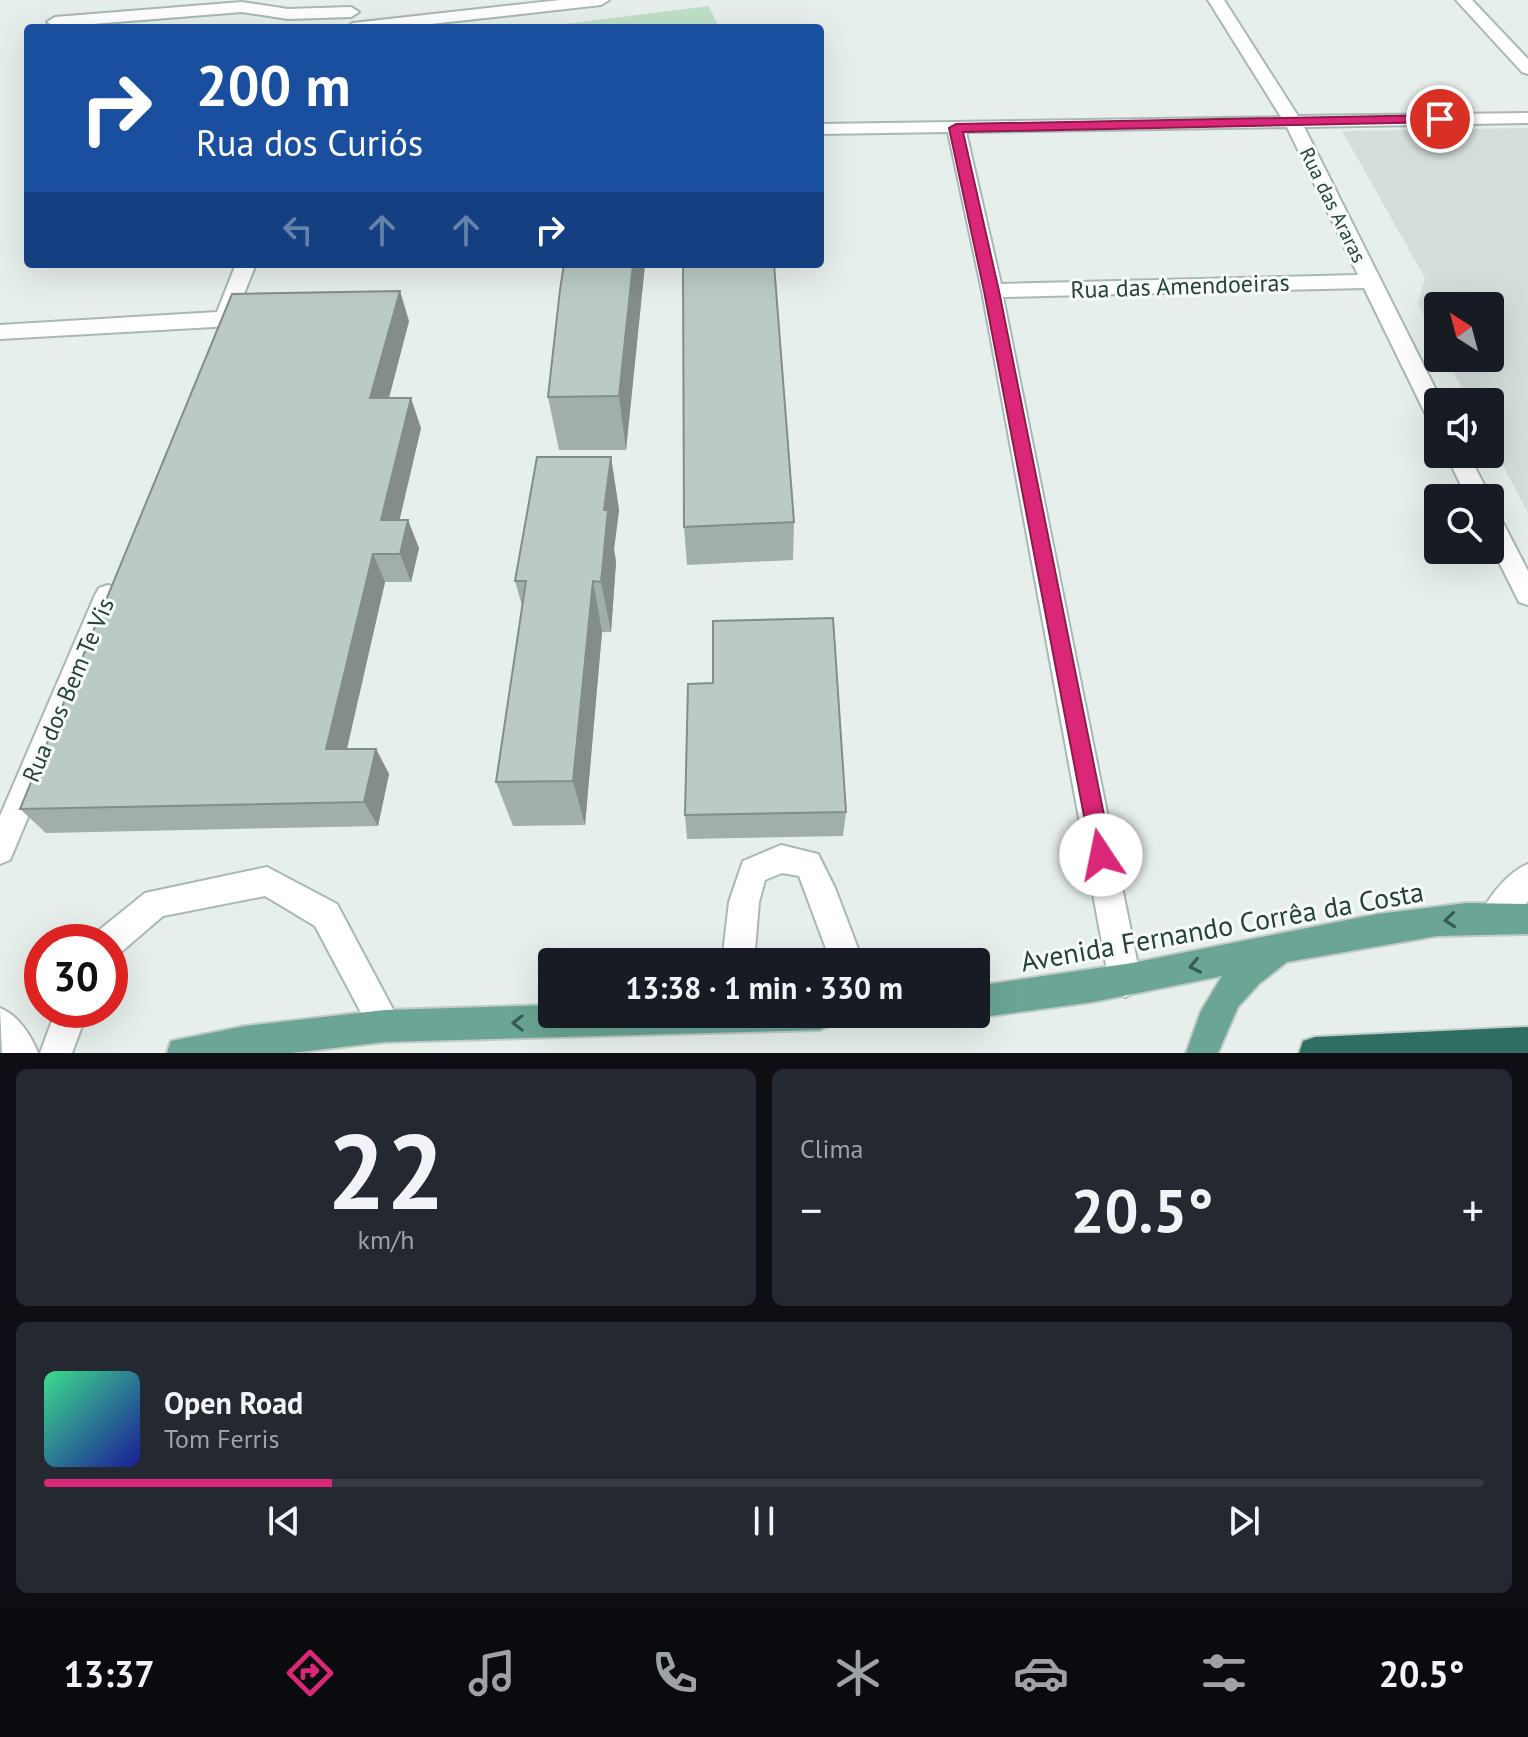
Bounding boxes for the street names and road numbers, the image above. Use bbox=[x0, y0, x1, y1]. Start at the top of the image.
street label: Rua das Araras bbox=[1294, 143, 1372, 267]
street label: Rua das Amendoeiras bbox=[1070, 267, 1290, 305]
street label: Rua dos Bem Te Vis bbox=[15, 593, 121, 787]
street label: Avenida Fernando Corrêa da Costa bbox=[1018, 872, 1426, 980]

